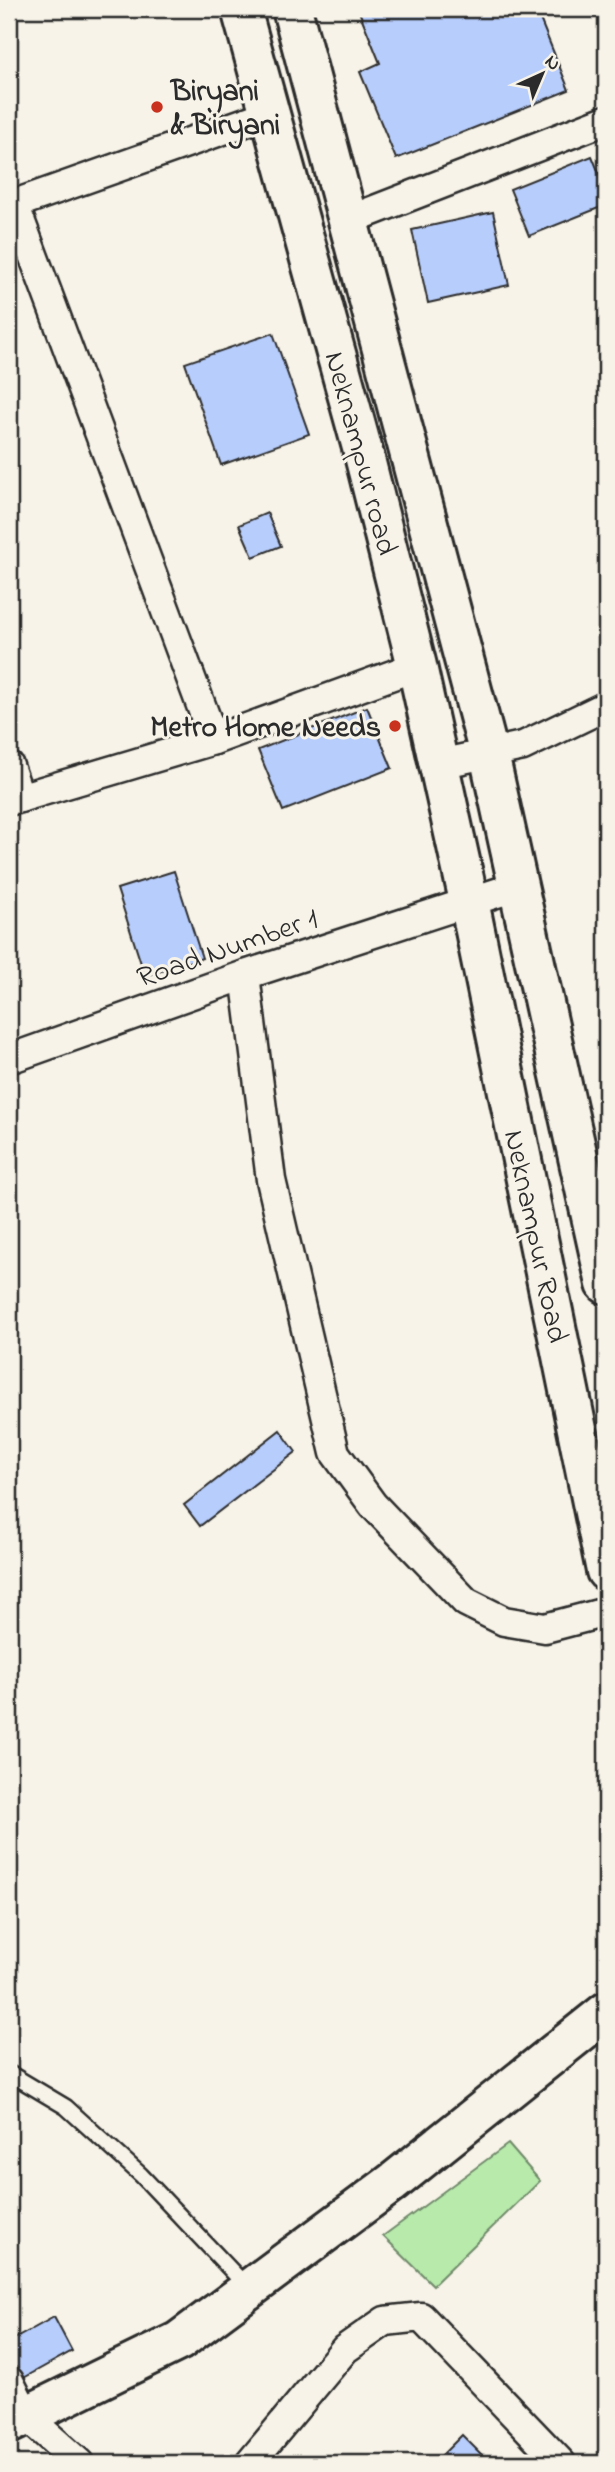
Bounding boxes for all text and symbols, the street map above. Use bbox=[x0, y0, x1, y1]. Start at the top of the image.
north arrow bbox=[506, 38, 576, 108]
text: N bbox=[538, 49, 566, 78]
place label: Biryani & Biryani bbox=[169, 71, 280, 149]
marker: Biryani & Biryani bbox=[149, 99, 165, 115]
street label: Neknampur road bbox=[311, 347, 407, 561]
place label: Metro Home Needs bbox=[150, 707, 381, 751]
marker: Metro Home Needs bbox=[387, 718, 403, 734]
street label: Road Number 1 bbox=[131, 898, 324, 1001]
street label: Neknampur Road bbox=[490, 1126, 578, 1347]

